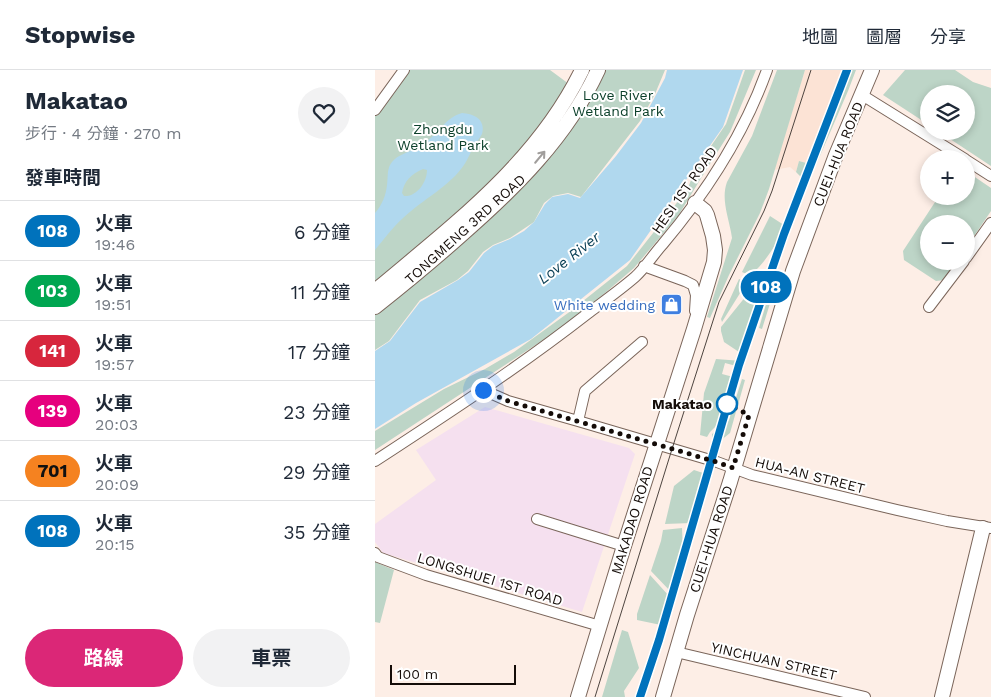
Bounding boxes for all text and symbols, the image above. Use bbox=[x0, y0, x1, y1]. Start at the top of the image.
text: Stopwise bbox=[25, 21, 135, 49]
text: 地圖 bbox=[802, 26, 838, 47]
text: 圖層 bbox=[866, 26, 902, 47]
text: 分享 bbox=[930, 26, 966, 47]
map controls bbox=[920, 85, 975, 270]
button: layers bbox=[920, 85, 975, 140]
text: Makatao bbox=[25, 87, 128, 115]
button: heart bbox=[298, 87, 350, 139]
park label: Love River Wetland Park bbox=[572, 87, 664, 119]
street label: CUEI-HUA ROAD bbox=[810, 99, 866, 209]
park label: Zhongdu Wetland Park bbox=[397, 121, 489, 153]
text: 步行 · 4 分鐘 · 270 m bbox=[25, 124, 182, 143]
street label: HESI 1ST ROAD bbox=[648, 143, 720, 237]
button: + bbox=[920, 150, 975, 205]
one-way arrow bbox=[535, 151, 546, 164]
text: 發車時間 bbox=[25, 166, 101, 189]
street label: TONGMENG 3RD ROAD bbox=[402, 171, 528, 287]
text: 火車 bbox=[95, 212, 133, 235]
button: − bbox=[920, 215, 975, 270]
text: 108 bbox=[37, 220, 68, 241]
text: 6 分鐘 bbox=[294, 221, 350, 244]
water label: Love River bbox=[534, 227, 605, 288]
text: 19:46 bbox=[95, 235, 135, 254]
line badge: 108 bbox=[737, 271, 795, 303]
text: 火車 bbox=[95, 272, 133, 295]
text: 108 bbox=[751, 276, 781, 297]
text: 103 bbox=[38, 280, 67, 301]
text: 11 分鐘 bbox=[291, 281, 350, 304]
shop icon: White wedding bbox=[659, 293, 683, 317]
text: 19:51 bbox=[95, 295, 131, 314]
place label: White wedding bbox=[554, 297, 656, 313]
text: 火車 bbox=[95, 332, 133, 355]
text: 141 bbox=[39, 340, 66, 361]
text: 17 分鐘 bbox=[288, 341, 350, 364]
text: 19:57 bbox=[95, 355, 134, 374]
your location bbox=[471, 378, 496, 403]
text: 火車 bbox=[95, 392, 133, 415]
marker: Makatao bbox=[716, 393, 738, 415]
place label: Makatao bbox=[652, 396, 712, 412]
text: 139 bbox=[38, 400, 67, 421]
text: 23 分鐘 bbox=[283, 401, 350, 424]
text: 20:03 bbox=[95, 415, 138, 434]
text: 火車 bbox=[95, 452, 133, 475]
street label: HUA-AN STREET bbox=[753, 454, 867, 497]
text: 701 bbox=[38, 460, 67, 481]
text: 29 分鐘 bbox=[283, 461, 350, 484]
street label: MAKADAO ROAD bbox=[608, 464, 656, 576]
text: 20:09 bbox=[95, 475, 139, 494]
street label: CUEI-HUA ROAD bbox=[686, 483, 736, 595]
text: 火車 bbox=[95, 512, 133, 535]
text: 108 bbox=[37, 520, 68, 541]
text: 35 分鐘 bbox=[283, 521, 350, 544]
text: 20:15 bbox=[95, 535, 135, 554]
street label: LONGSHUEI 1ST ROAD bbox=[415, 549, 565, 609]
button: 路線 bbox=[25, 629, 183, 687]
button: 車票 bbox=[193, 629, 350, 687]
street label: YINCHUAN STREET bbox=[710, 639, 839, 683]
scale bar bbox=[390, 662, 516, 685]
text: 100 m bbox=[397, 666, 438, 682]

